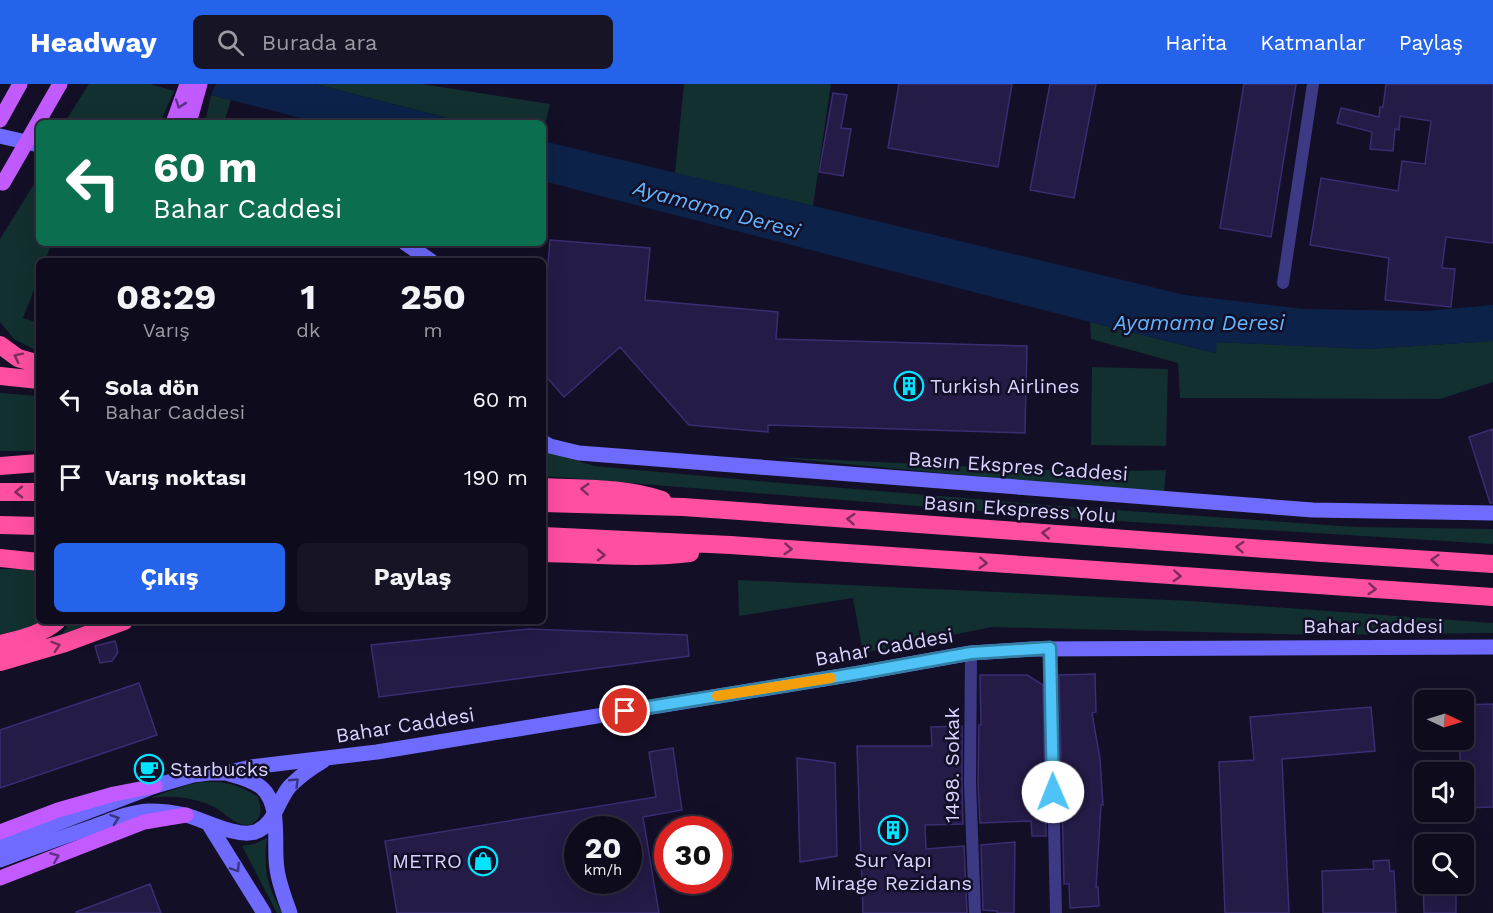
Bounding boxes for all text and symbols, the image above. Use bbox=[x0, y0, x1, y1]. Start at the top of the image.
search box bbox=[193, 15, 613, 69]
text: Headway bbox=[30, 26, 157, 59]
icon: search bbox=[214, 26, 247, 59]
text: Burada ara bbox=[262, 30, 378, 55]
text: Harita bbox=[1165, 30, 1227, 55]
text: Katmanlar bbox=[1260, 30, 1366, 55]
text: Paylaş bbox=[1399, 30, 1463, 55]
one-way arrow bbox=[175, 98, 188, 108]
text: 60 m bbox=[153, 143, 257, 192]
icon: left bbox=[54, 144, 132, 222]
water label: Ayamama Deresi bbox=[630, 175, 803, 243]
text: Bahar Caddesi bbox=[153, 193, 342, 225]
text: 08:29 bbox=[116, 276, 216, 318]
text: 1 bbox=[301, 276, 316, 318]
text: 250 bbox=[400, 276, 466, 318]
water label: Ayamama Deresi bbox=[1112, 310, 1285, 335]
text: Varış bbox=[143, 318, 190, 342]
text: dk bbox=[296, 318, 320, 342]
text: m bbox=[424, 318, 443, 342]
one-way arrow bbox=[14, 352, 25, 364]
building icon: Turkish Airlines bbox=[893, 370, 925, 402]
place label: Turkish Airlines bbox=[930, 374, 1079, 398]
text: Sola dön bbox=[105, 375, 199, 400]
icon: left bbox=[54, 383, 87, 416]
text: 60 m bbox=[472, 387, 528, 412]
text: Bahar Caddesi bbox=[105, 400, 245, 424]
street label: Basın Ekspres Caddesi bbox=[907, 446, 1129, 486]
icon: arrive bbox=[54, 461, 87, 494]
text: Varış noktası bbox=[105, 465, 247, 490]
text: 190 m bbox=[464, 465, 528, 490]
one-way arrow bbox=[581, 483, 590, 496]
one-way arrow bbox=[15, 486, 24, 498]
street label: Basın Ekspress Yolu bbox=[923, 490, 1117, 528]
one-way arrow bbox=[847, 513, 856, 526]
one-way arrow bbox=[1041, 527, 1050, 540]
one-way arrow bbox=[1236, 541, 1245, 554]
button: Çıkış bbox=[54, 543, 285, 612]
button: Paylaş bbox=[297, 543, 528, 612]
one-way arrow bbox=[783, 543, 792, 556]
one-way arrow bbox=[597, 549, 606, 561]
one-way arrow bbox=[1430, 554, 1439, 567]
one-way arrow bbox=[978, 556, 987, 569]
one-way arrow bbox=[1173, 569, 1182, 582]
one-way arrow bbox=[1367, 583, 1376, 596]
street label: Bahar Caddesi bbox=[1303, 614, 1443, 638]
street label: Bahar Caddesi bbox=[813, 623, 955, 671]
one-way arrow bbox=[50, 641, 61, 653]
pin bbox=[599, 685, 650, 736]
north arrow bbox=[1414, 690, 1474, 750]
map controls bbox=[1414, 690, 1474, 894]
icon: arrive bbox=[608, 694, 641, 727]
street label: Bahar Caddesi bbox=[334, 702, 476, 748]
street label: 1498. Sokak bbox=[940, 707, 964, 823]
cafe icon: Starbucks bbox=[133, 753, 165, 785]
place label: Starbucks bbox=[170, 757, 268, 781]
position arrow bbox=[1021, 760, 1085, 824]
button: sound bbox=[1414, 762, 1474, 822]
one-way arrow bbox=[289, 778, 299, 789]
one-way arrow bbox=[109, 814, 120, 827]
building icon: Sur Yapı Mirage Rezidans bbox=[877, 814, 909, 846]
speed limit sign: 30 bbox=[654, 816, 732, 894]
text: 20 bbox=[584, 830, 622, 865]
button: search bbox=[1414, 834, 1474, 894]
shop icon: METRO bbox=[467, 845, 499, 877]
place label: Sur Yapı Mirage Rezidans bbox=[814, 848, 972, 895]
place label: METRO bbox=[392, 849, 462, 873]
one-way arrow bbox=[49, 852, 59, 865]
text: km/h bbox=[584, 861, 622, 879]
one-way arrow bbox=[229, 862, 241, 872]

